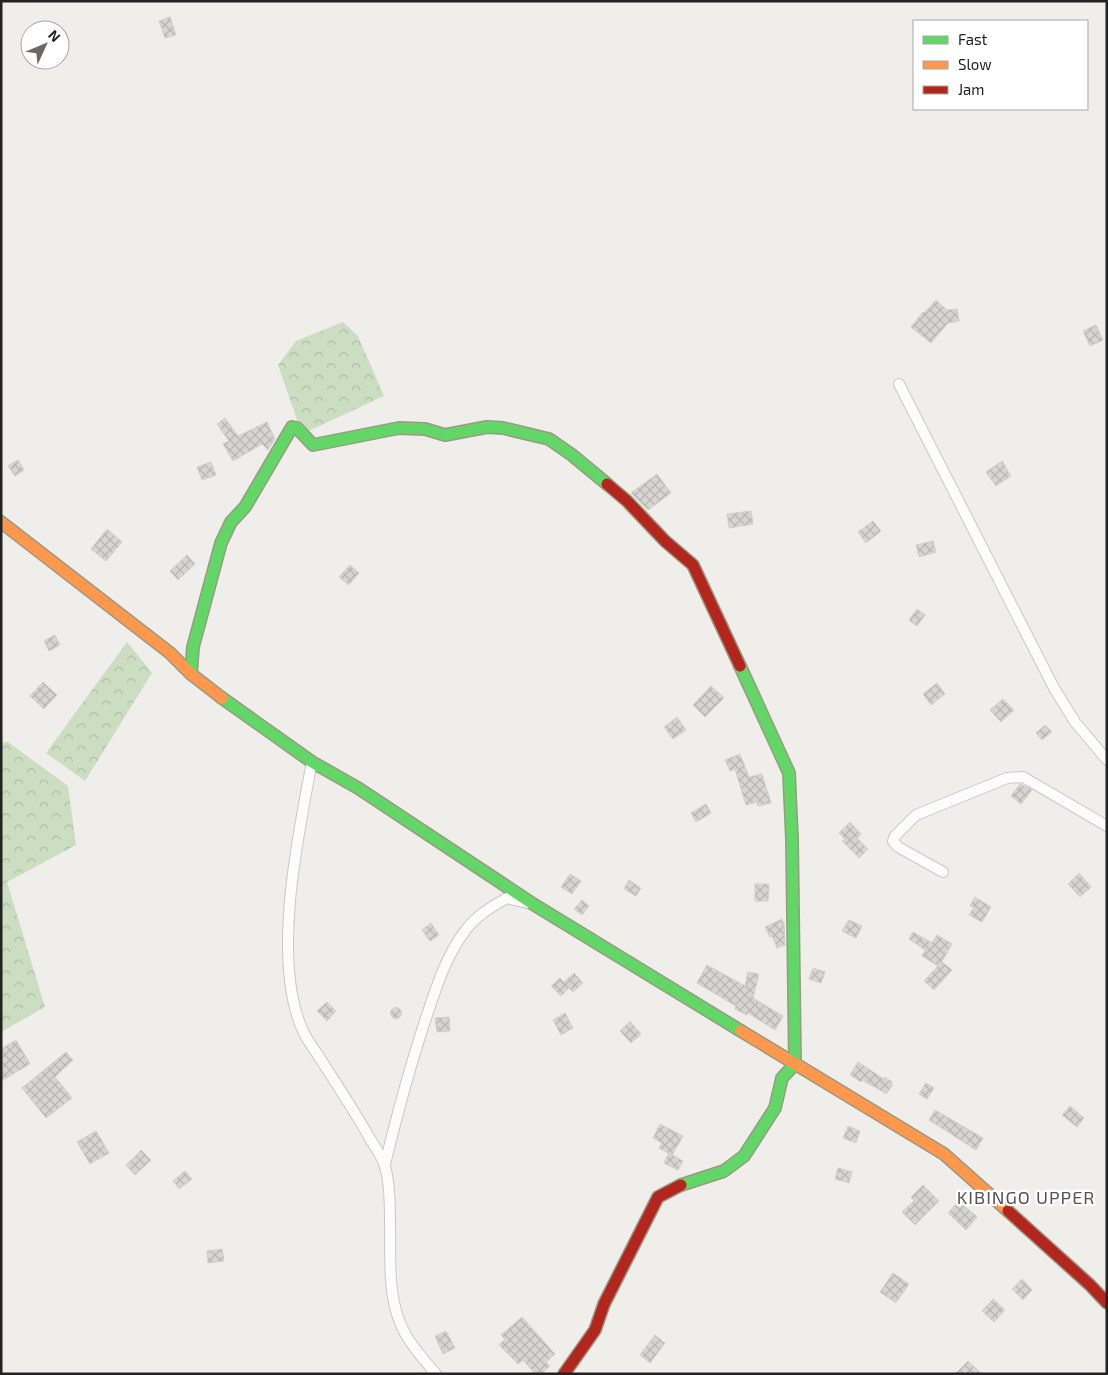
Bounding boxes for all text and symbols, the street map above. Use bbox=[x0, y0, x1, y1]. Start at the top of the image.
north arrow bbox=[20, 20, 70, 70]
legend bbox=[913, 20, 1088, 110]
text: N bbox=[45, 26, 64, 45]
text: Fast bbox=[958, 30, 988, 48]
text: Slow bbox=[958, 55, 992, 73]
text: Jam bbox=[958, 80, 984, 98]
district label: KIBINGO UPPER bbox=[957, 1186, 1095, 1208]

